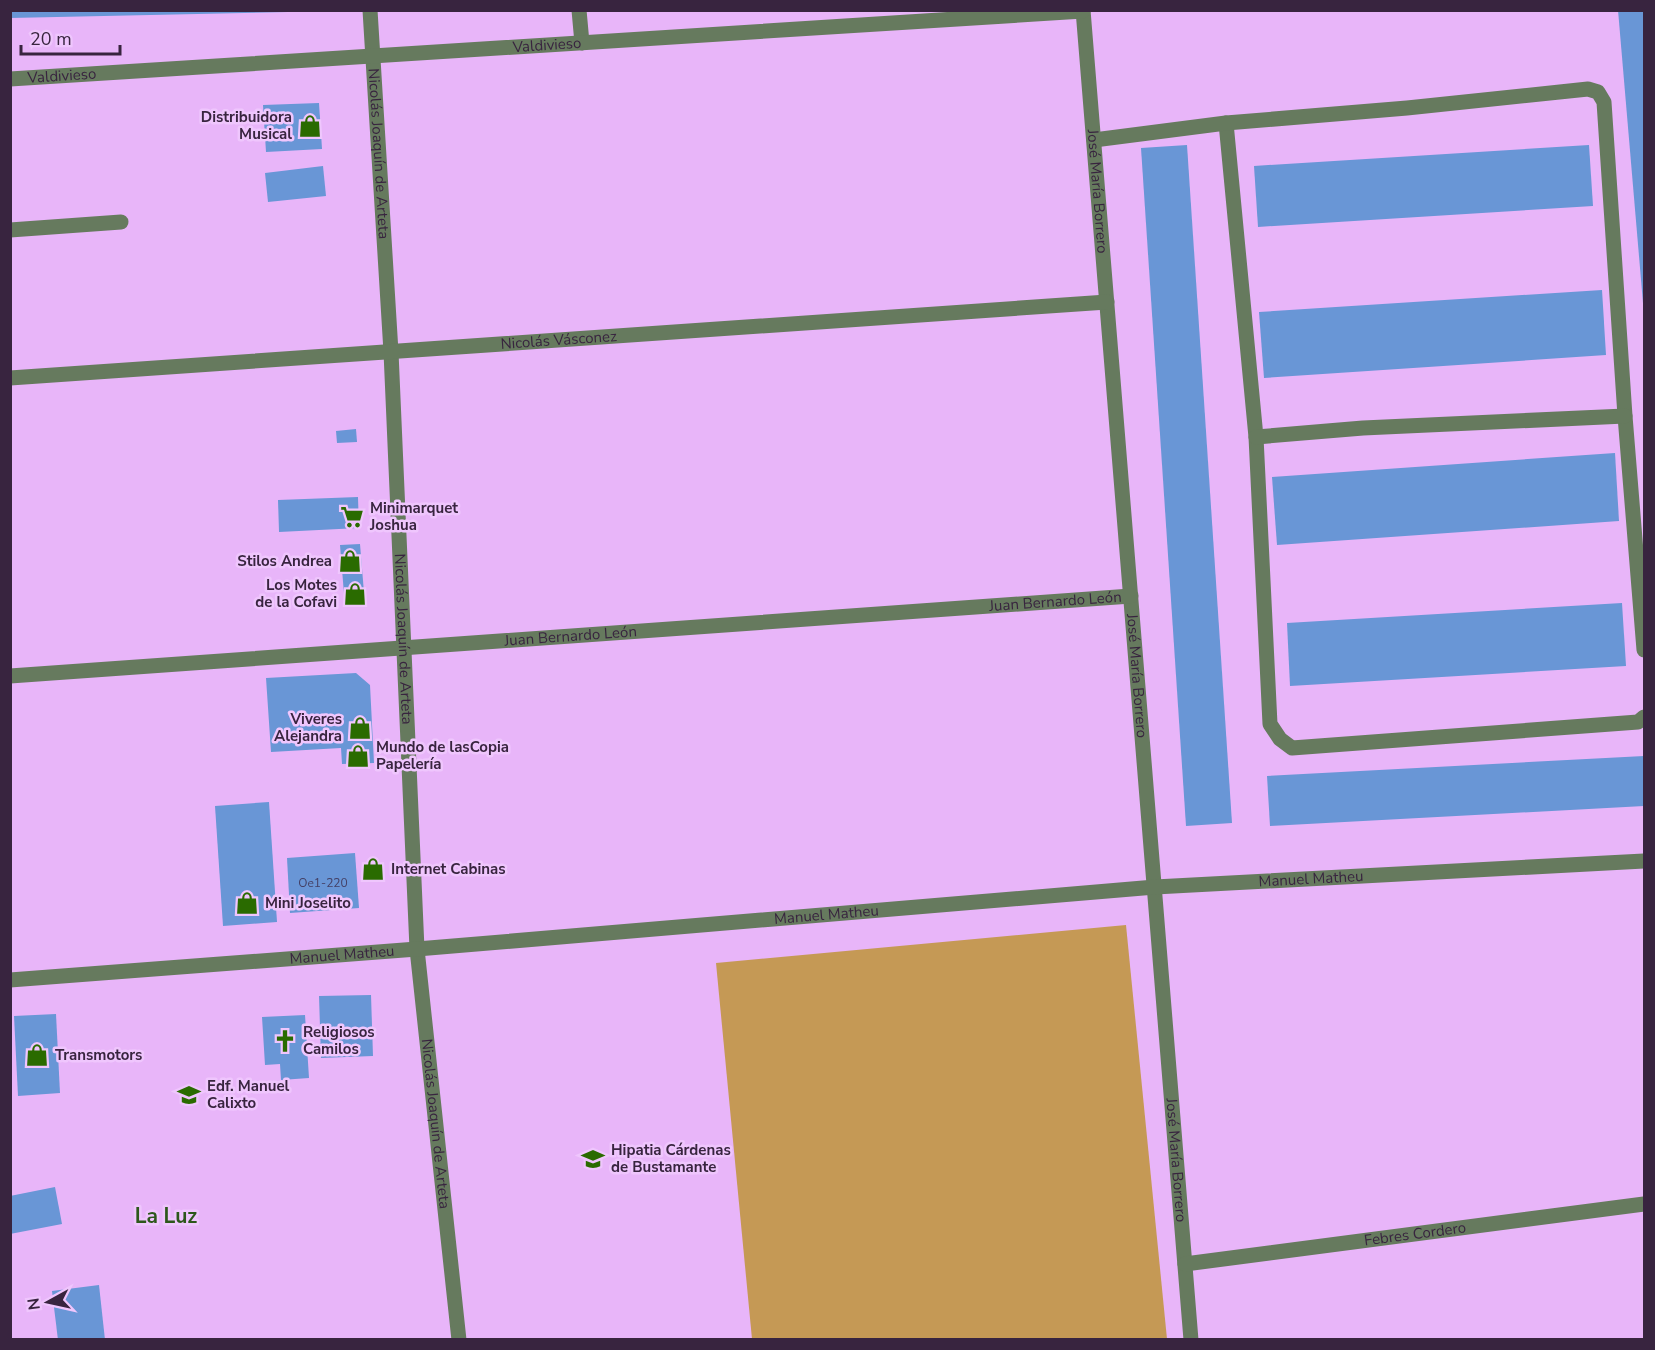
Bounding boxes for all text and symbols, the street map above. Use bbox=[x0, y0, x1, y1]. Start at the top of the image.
scale bar bbox=[21, 18, 120, 56]
text: 20 m bbox=[30, 27, 72, 51]
street label: Valdivieso bbox=[511, 33, 582, 57]
street label: Valdivieso bbox=[26, 64, 97, 88]
street label: Nicolás Joaquín de Arteta bbox=[364, 68, 394, 240]
place label: Distribuidora Musical bbox=[201, 107, 292, 144]
shop icon: Distribuidora Musical bbox=[297, 113, 323, 139]
street label: José María Borrero bbox=[1083, 128, 1113, 254]
street label: Nicolás Vásconez bbox=[500, 326, 618, 354]
place label: Minimarquet Joshua bbox=[369, 498, 458, 535]
supermarket icon: Minimarquet Joshua bbox=[339, 504, 365, 530]
shop icon: Stilos Andrea bbox=[337, 548, 363, 574]
place label: Stilos Andrea bbox=[237, 551, 332, 571]
street label: Nicolás Joaquín de Arteta bbox=[390, 553, 417, 725]
place label: Los Motes de la Cofavi bbox=[255, 575, 337, 612]
shop icon: Los Motes de la Cofavi bbox=[342, 581, 368, 607]
street label: Juan Bernardo León bbox=[987, 587, 1122, 616]
street label: José María Borrero bbox=[1122, 612, 1152, 739]
street label: Juan Bernardo León bbox=[503, 621, 638, 651]
place label: Viveres Alejandra bbox=[274, 709, 342, 746]
shop icon: Viveres Alejandra bbox=[347, 715, 373, 741]
place label: Mundo de lasCopia Papelería bbox=[376, 737, 509, 774]
shop icon: Mundo de lasCopia Papelería bbox=[345, 743, 371, 769]
shop icon: Internet Cabinas bbox=[360, 856, 386, 882]
place label: Internet Cabinas bbox=[391, 859, 506, 879]
street label: Manuel Matheu bbox=[1258, 866, 1364, 891]
house number: Oe1-220 bbox=[298, 875, 348, 891]
shop icon: Mini Joselito bbox=[234, 890, 260, 916]
place label: Mini Joselito bbox=[265, 893, 351, 913]
street label: Manuel Matheu bbox=[773, 900, 880, 929]
street label: Manuel Matheu bbox=[289, 941, 395, 969]
place label: Religiosos Camilos bbox=[303, 1022, 375, 1059]
church icon: Religiosos Camilos bbox=[272, 1028, 298, 1054]
street label: Nicolás Joaquín de Arteta bbox=[417, 1038, 455, 1210]
shop icon: Transmotors bbox=[24, 1042, 50, 1068]
place label: Transmotors bbox=[55, 1045, 142, 1065]
place label: Edf. Manuel Calixto bbox=[207, 1076, 290, 1113]
school or university icon: Edf. Manuel Calixto bbox=[176, 1082, 202, 1108]
street label: José María Borrero bbox=[1161, 1096, 1191, 1223]
place label: Hipatia Cárdenas de Bustamante bbox=[611, 1140, 731, 1177]
school or university icon: Hipatia Cárdenas de Bustamante bbox=[580, 1146, 606, 1172]
district label: La Luz bbox=[135, 1202, 197, 1230]
street label: Febres Cordero bbox=[1363, 1217, 1467, 1250]
north arrow bbox=[18, 1272, 78, 1332]
text: N bbox=[22, 1296, 46, 1311]

